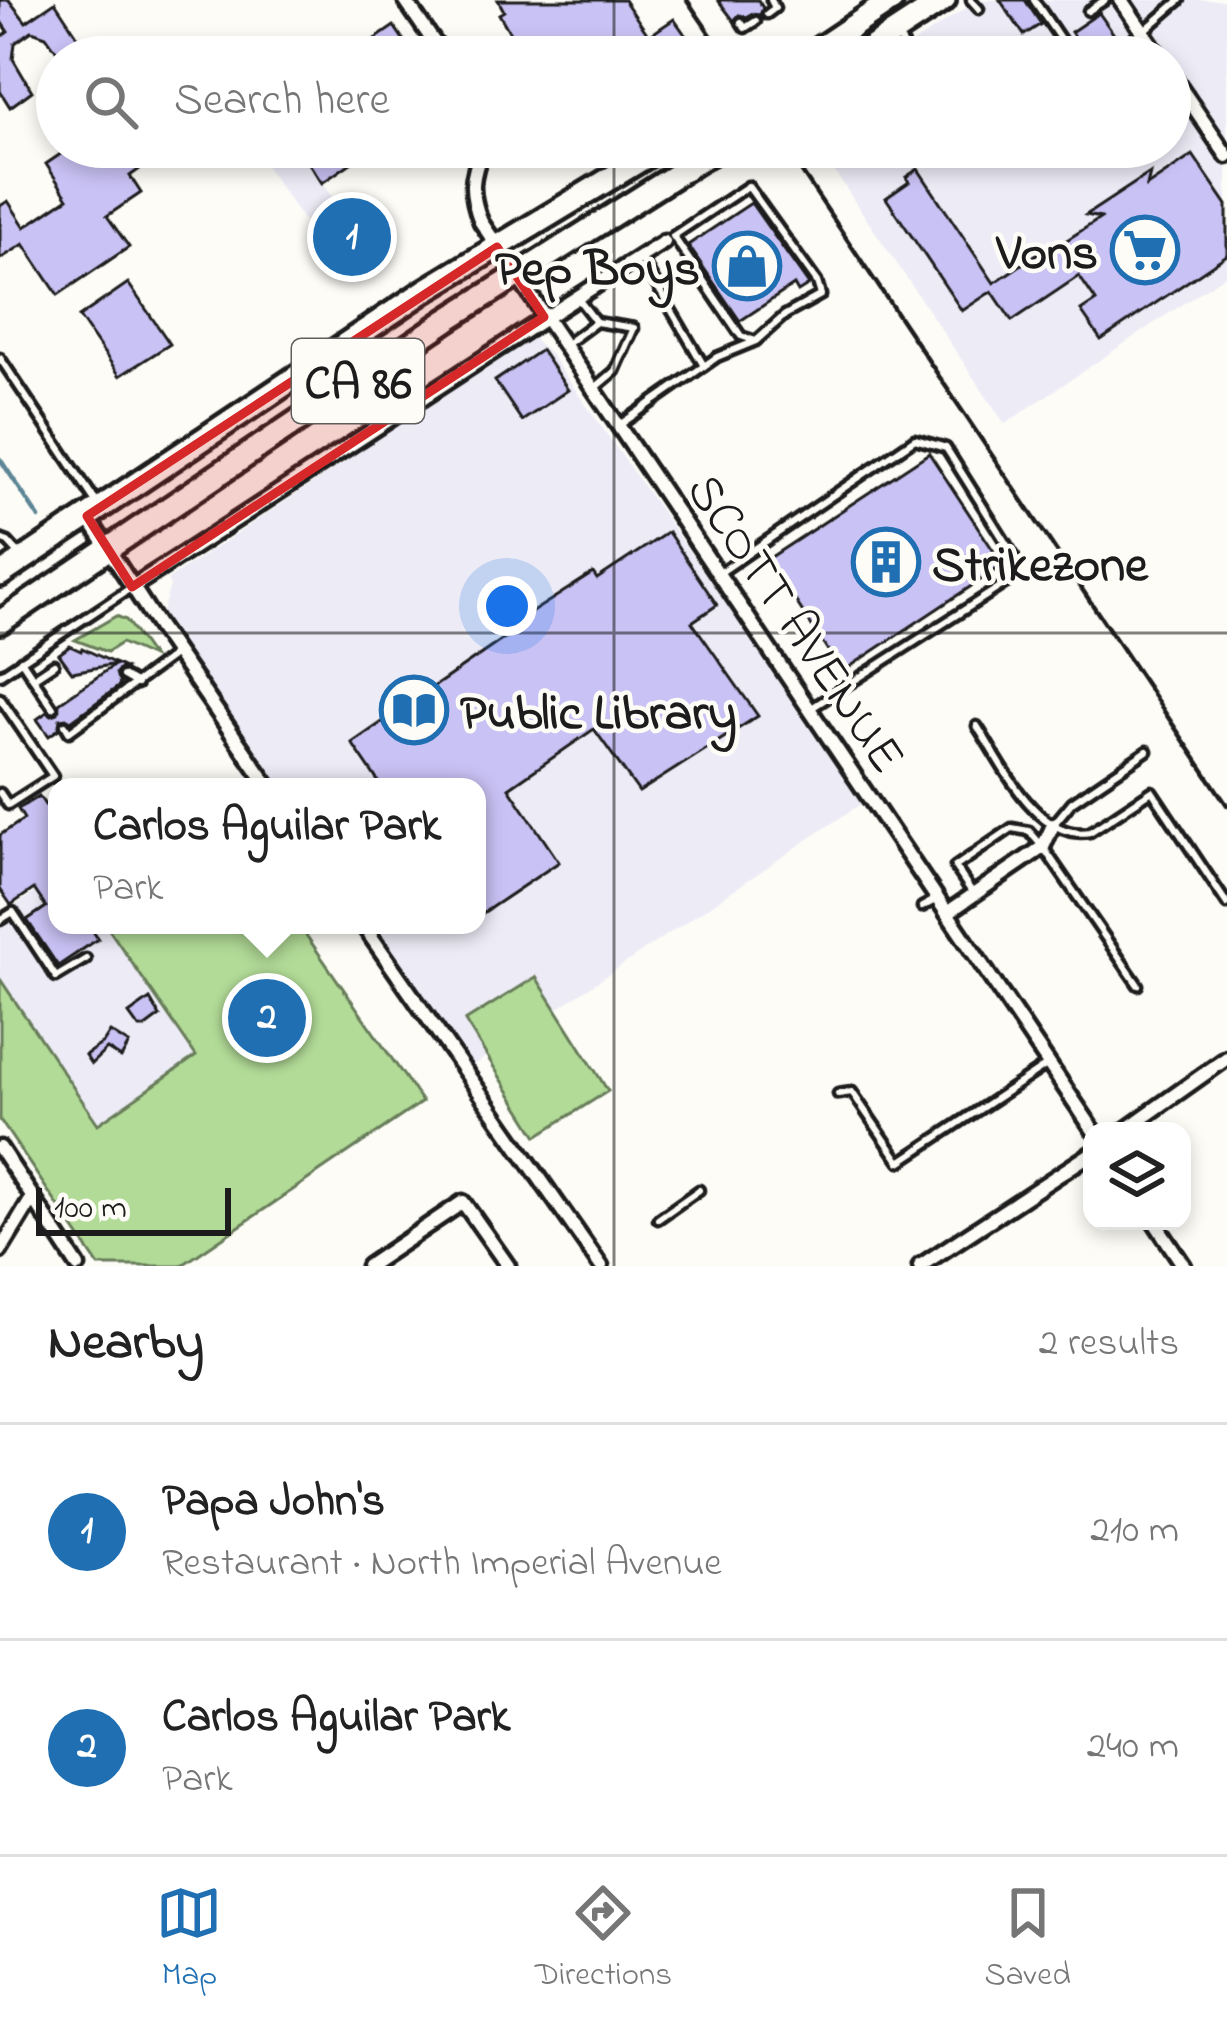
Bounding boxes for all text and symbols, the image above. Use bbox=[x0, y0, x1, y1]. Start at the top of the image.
search box bbox=[36, 36, 1191, 168]
icon: search bbox=[78, 69, 144, 135]
text: Search here bbox=[174, 69, 390, 135]
pin: 1 bbox=[313, 192, 391, 282]
supermarket icon: Vons bbox=[1110, 215, 1180, 285]
place label: Vons bbox=[995, 218, 1098, 293]
shop icon: Pep Boys bbox=[712, 231, 782, 301]
place label: Pep Boys bbox=[495, 234, 700, 309]
road number: CA 86 bbox=[292, 339, 424, 423]
street label: SCOTT AVENUE bbox=[665, 460, 922, 790]
building icon: Strikezone bbox=[851, 527, 921, 597]
place label: Strikezone bbox=[932, 530, 1149, 605]
your location bbox=[477, 576, 537, 636]
library icon: Public Library bbox=[379, 675, 449, 745]
place label: Public Library bbox=[460, 678, 737, 753]
popup bbox=[48, 778, 486, 934]
text: Carlos Aguilar Park bbox=[93, 795, 441, 861]
text: Park bbox=[93, 861, 163, 918]
pin: 2 bbox=[228, 973, 306, 1063]
map controls bbox=[1083, 1122, 1191, 1230]
button: layers bbox=[1083, 1122, 1191, 1230]
scale bar bbox=[36, 1182, 231, 1235]
text: 100 m bbox=[54, 1185, 127, 1233]
text: Nearby bbox=[48, 1307, 204, 1382]
text: 2 results bbox=[1039, 1316, 1179, 1373]
text: Papa John's bbox=[162, 1470, 385, 1536]
text: 1 bbox=[81, 1503, 93, 1560]
text: 210 m bbox=[1090, 1503, 1179, 1560]
text: Restaurant · North Imperial Avenue bbox=[162, 1536, 722, 1593]
text: Carlos Aguilar Park bbox=[162, 1686, 510, 1752]
text: 2 bbox=[77, 1719, 97, 1776]
text: 240 m bbox=[1087, 1719, 1179, 1776]
text: Park bbox=[162, 1752, 232, 1809]
tab: Map bbox=[156, 1880, 222, 2000]
tab: Directions bbox=[535, 1880, 672, 2000]
tab: Saved bbox=[985, 1880, 1071, 2000]

